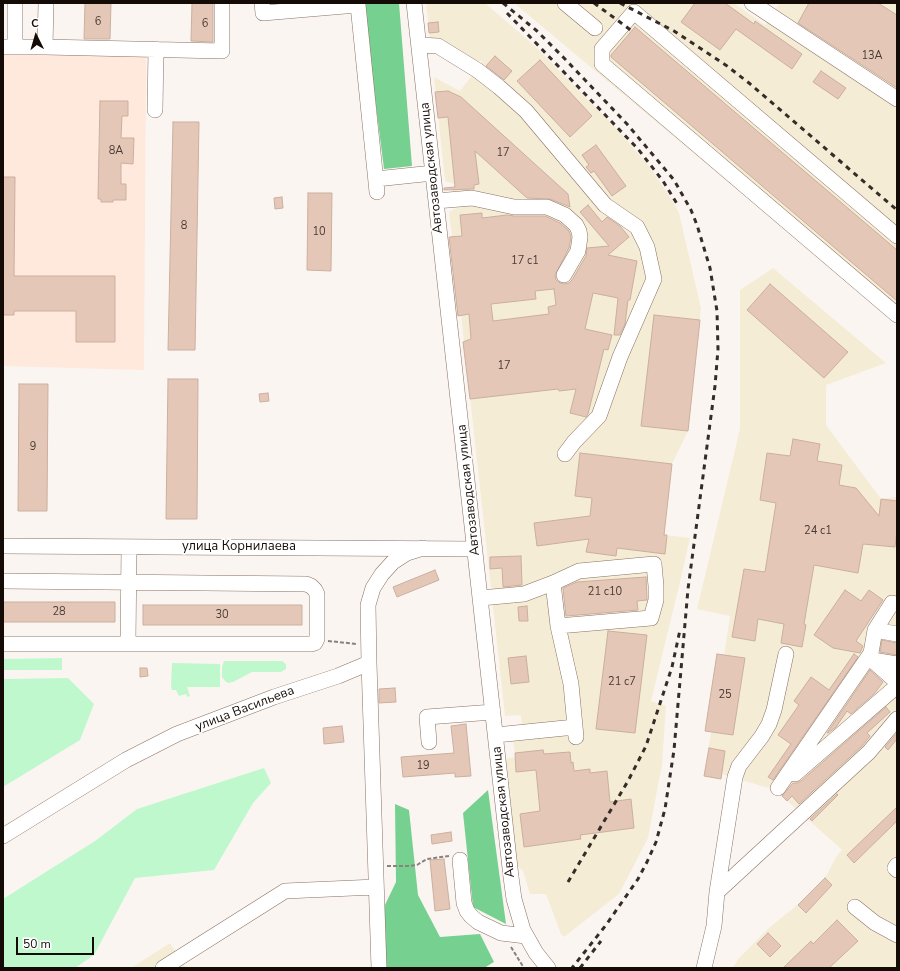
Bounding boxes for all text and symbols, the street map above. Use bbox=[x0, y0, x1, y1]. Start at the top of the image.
house number: 6 bbox=[95, 15, 101, 29]
north arrow bbox=[16, 16, 56, 56]
text: С bbox=[31, 16, 39, 31]
house number: 6 bbox=[202, 17, 208, 31]
house number: 13А bbox=[861, 49, 883, 63]
street label: Автозаводская улица bbox=[417, 102, 447, 234]
house number: 8А bbox=[109, 144, 123, 158]
house number: 17 bbox=[496, 146, 510, 160]
house number: 8 bbox=[181, 219, 187, 233]
house number: 10 bbox=[312, 225, 326, 239]
house number: 17 с1 bbox=[511, 254, 539, 268]
house number: 17 bbox=[497, 359, 511, 373]
street label: Автозаводская улица bbox=[454, 424, 484, 556]
house number: 9 bbox=[30, 440, 36, 454]
house number: 24 с1 bbox=[804, 524, 832, 538]
street label: улица Корнилаева bbox=[182, 539, 296, 555]
house number: 21 с10 bbox=[588, 585, 622, 599]
house number: 28 bbox=[52, 605, 66, 619]
house number: 30 bbox=[215, 608, 229, 622]
house number: 21 с7 bbox=[608, 675, 636, 689]
street label: улица Васильева bbox=[193, 683, 297, 735]
house number: 25 bbox=[718, 688, 732, 702]
street label: Автозаводская улица bbox=[489, 746, 519, 878]
house number: 19 bbox=[416, 759, 430, 773]
scale bar bbox=[18, 929, 96, 955]
text: 50 m bbox=[23, 936, 51, 952]

